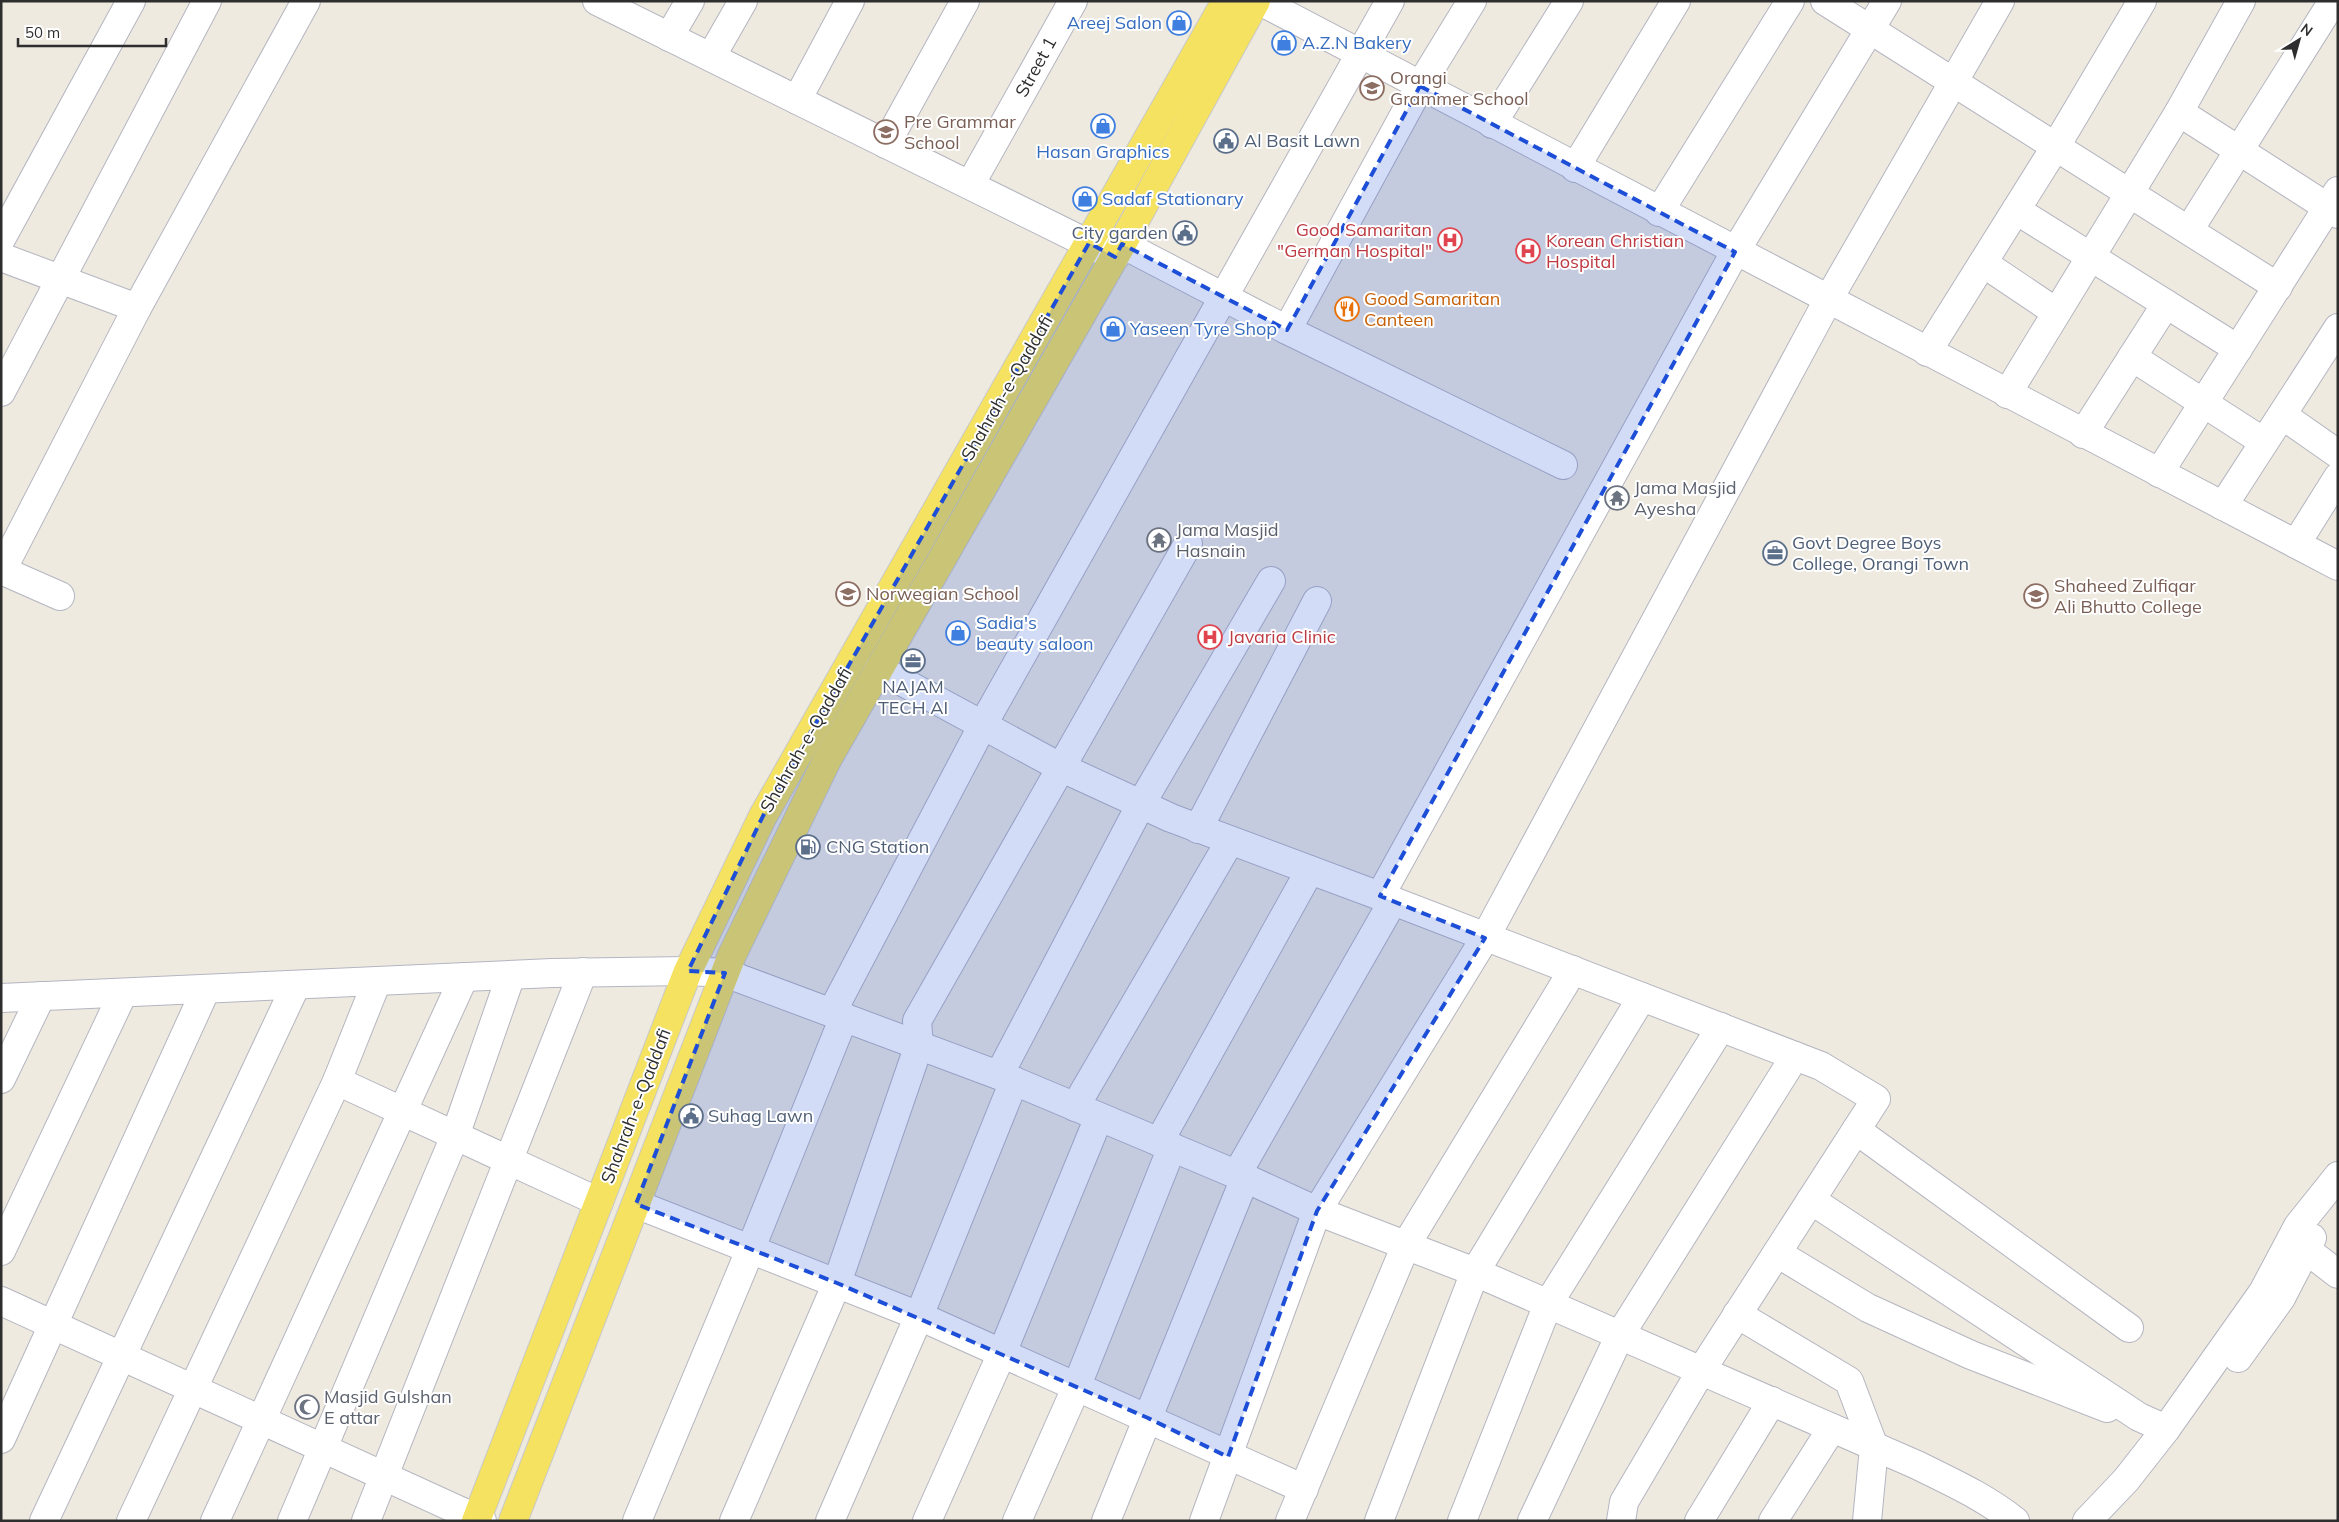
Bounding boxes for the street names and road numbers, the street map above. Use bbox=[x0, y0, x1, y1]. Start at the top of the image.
street label: Street 1 bbox=[1010, 33, 1061, 101]
street label: Shahrah-e-Qaddafi bbox=[956, 311, 1058, 465]
street label: Shahrah-e-Qaddafi bbox=[755, 663, 857, 817]
street label: Shahrah-e-Qaddafi bbox=[595, 1025, 676, 1187]

